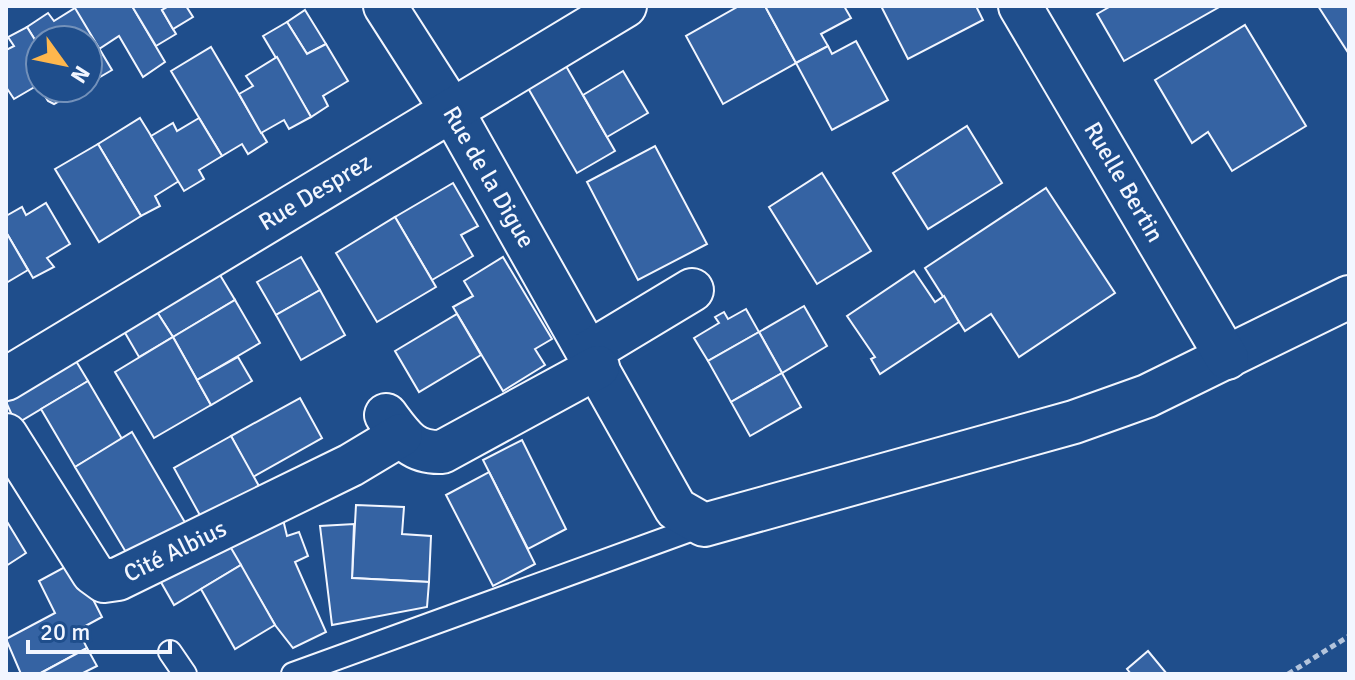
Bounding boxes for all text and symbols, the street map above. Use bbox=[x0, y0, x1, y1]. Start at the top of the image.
north arrow bbox=[24, 24, 104, 104]
text: N bbox=[65, 61, 96, 88]
street label: Rue de la Digue bbox=[436, 101, 542, 253]
street label: Ruelle Bertin bbox=[1078, 117, 1170, 247]
street label: Rue Desprez bbox=[253, 147, 377, 237]
street label: Cité Albius bbox=[119, 513, 231, 589]
scale bar bbox=[28, 604, 170, 654]
text: 20 m bbox=[40, 617, 90, 647]

